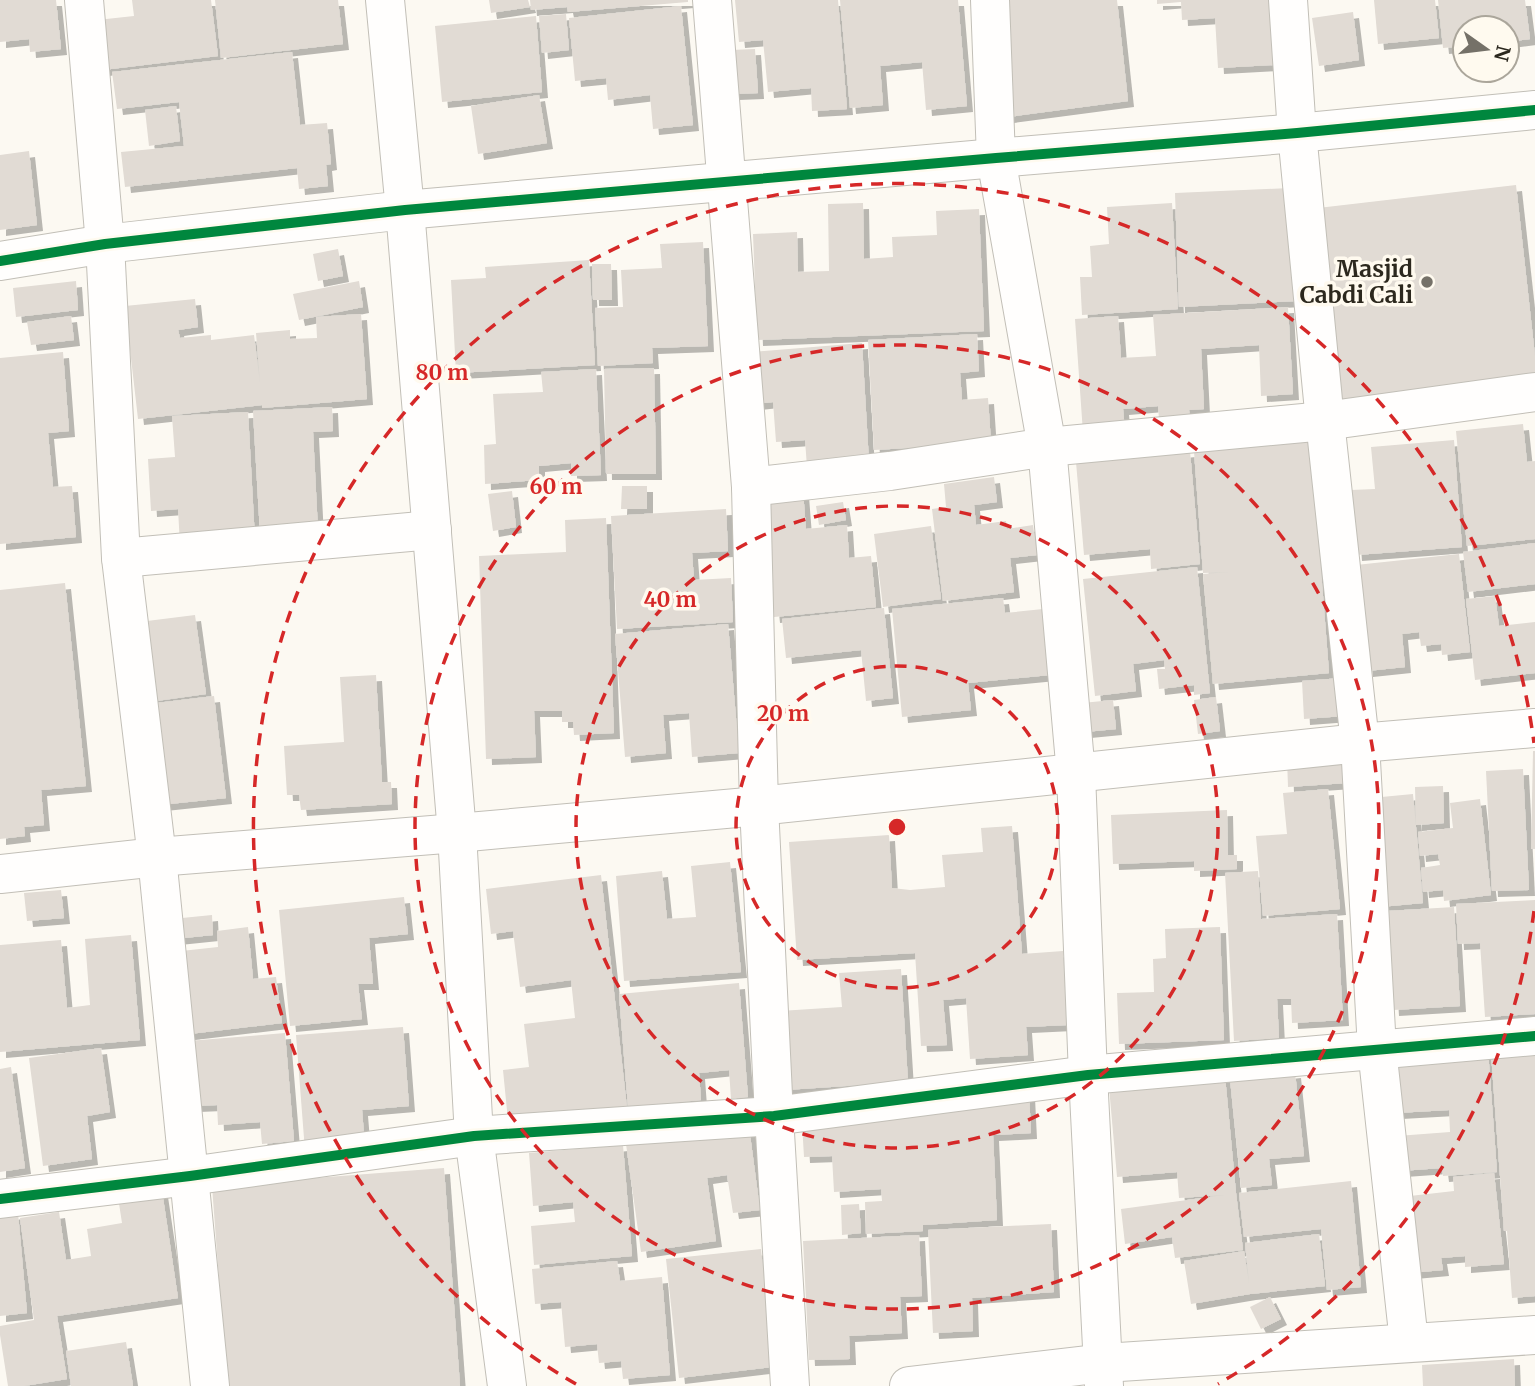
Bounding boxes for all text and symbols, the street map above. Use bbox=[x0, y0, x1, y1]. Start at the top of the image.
north arrow bbox=[1451, 14, 1521, 84]
text: N bbox=[1489, 43, 1516, 63]
place label: Masjid Cabdi Cali bbox=[1300, 254, 1413, 309]
marker: Masjid Cabdi Cali bbox=[1419, 274, 1435, 290]
text: 80 m bbox=[416, 359, 468, 386]
text: 60 m bbox=[530, 473, 582, 500]
text: 40 m bbox=[643, 586, 697, 613]
text: 20 m bbox=[757, 700, 809, 727]
centre of rings bbox=[885, 815, 909, 839]

